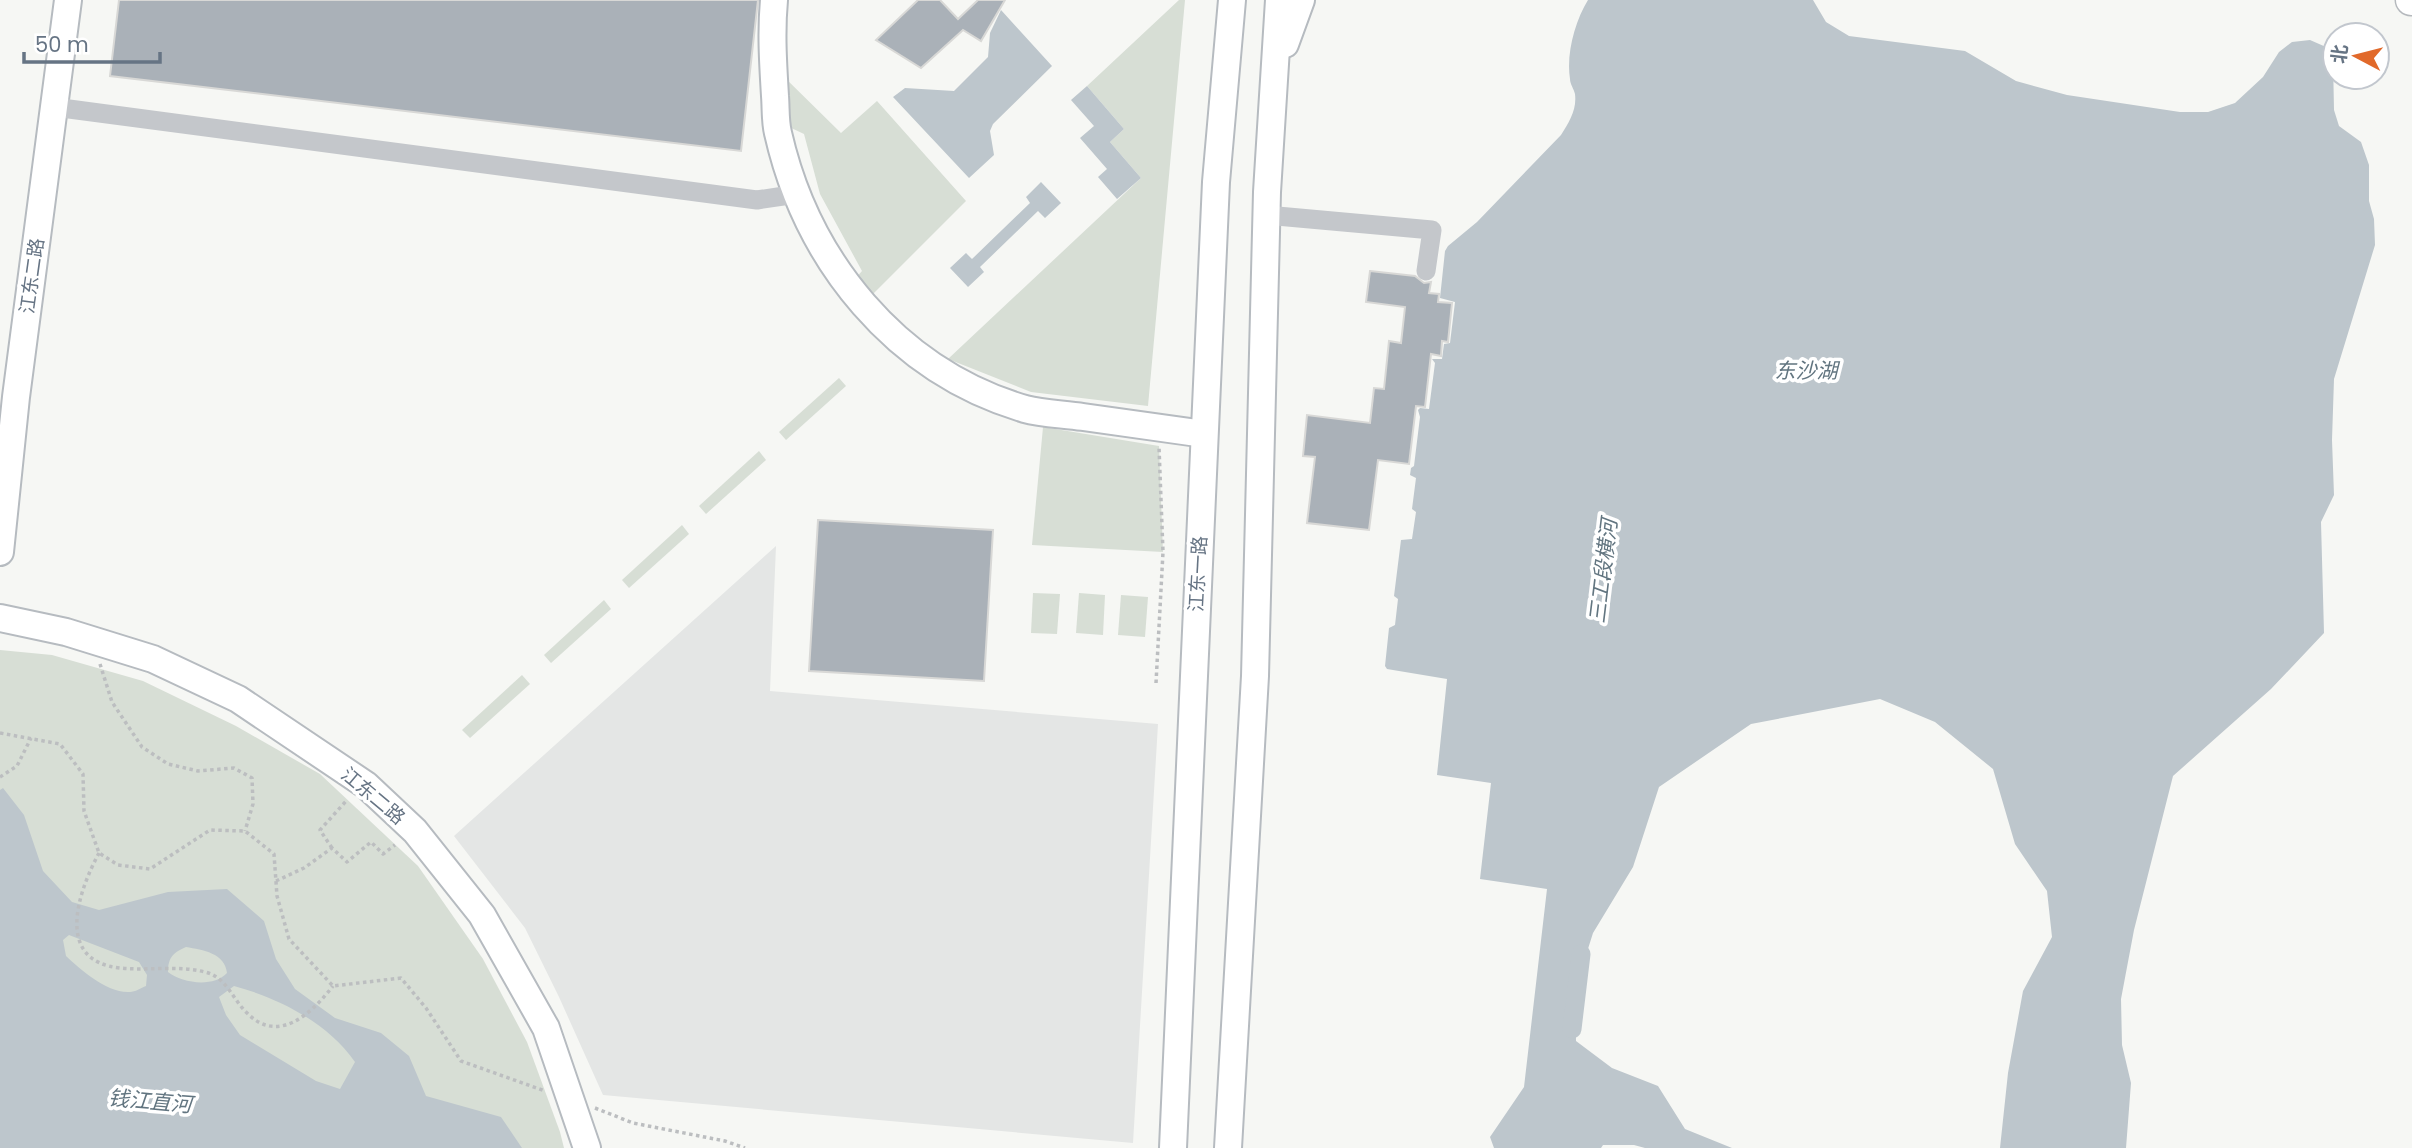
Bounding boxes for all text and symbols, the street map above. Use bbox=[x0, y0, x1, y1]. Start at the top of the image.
scale bar bbox=[24, 21, 161, 65]
north arrow bbox=[2321, 21, 2391, 91]
text: 50 m bbox=[35, 30, 89, 59]
text: 北 bbox=[2325, 43, 2354, 65]
street label: 江东二路 bbox=[13, 236, 51, 316]
water label: 东沙湖 bbox=[1775, 356, 1840, 385]
water label: 三工段横河 bbox=[1582, 513, 1624, 625]
street label: 江东一路 bbox=[1183, 535, 1213, 613]
street label: 江东二路 bbox=[335, 761, 411, 831]
water label: 钱江直河 bbox=[107, 1083, 197, 1119]

